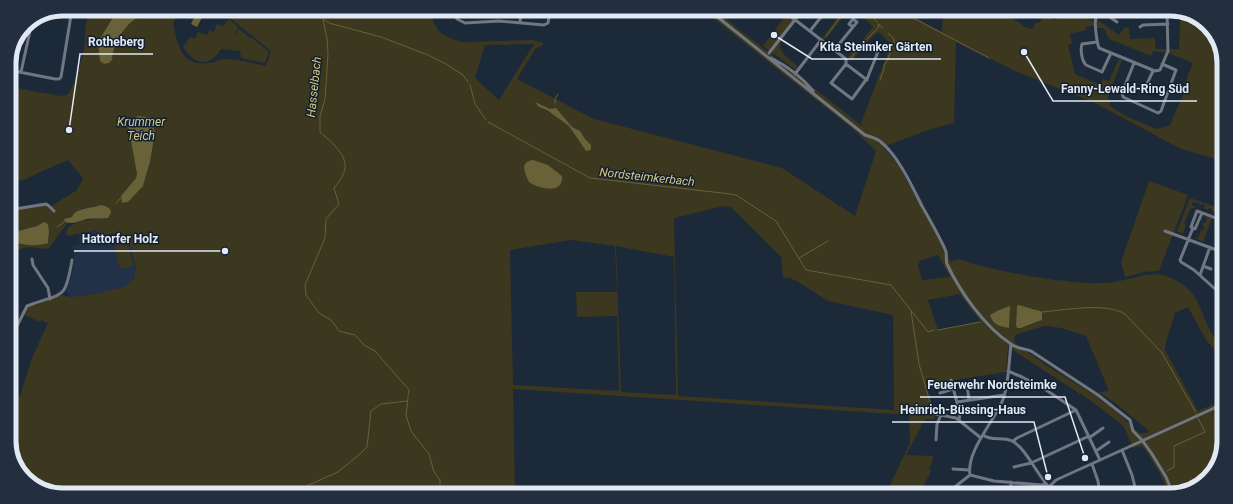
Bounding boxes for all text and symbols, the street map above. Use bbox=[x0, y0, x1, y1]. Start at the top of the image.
callout: Rotheberg bbox=[80, 30, 153, 54]
text: Rotheberg bbox=[88, 35, 144, 49]
callout: Kita Steimker Gärten bbox=[812, 35, 941, 59]
text: Kita Steimker Gärten bbox=[820, 40, 933, 54]
water label: Hasselbach bbox=[304, 56, 324, 118]
callout: Fanny-Lewald-Ring Süd bbox=[1053, 77, 1197, 101]
text: Fanny-Lewald-Ring Süd bbox=[1061, 82, 1189, 96]
water label: Krummer Teich bbox=[117, 115, 166, 143]
water label: Nordsteimkerbach bbox=[599, 165, 695, 189]
callout: Hattorfer Holz bbox=[74, 227, 167, 251]
text: Hattorfer Holz bbox=[82, 232, 158, 246]
callout: Feuerwehr Nordsteimke bbox=[920, 373, 1065, 397]
text: Feuerwehr Nordsteimke bbox=[927, 378, 1057, 392]
callout: Heinrich-Büssing-Haus bbox=[892, 398, 1034, 422]
text: Heinrich-Büssing-Haus bbox=[900, 403, 1026, 417]

